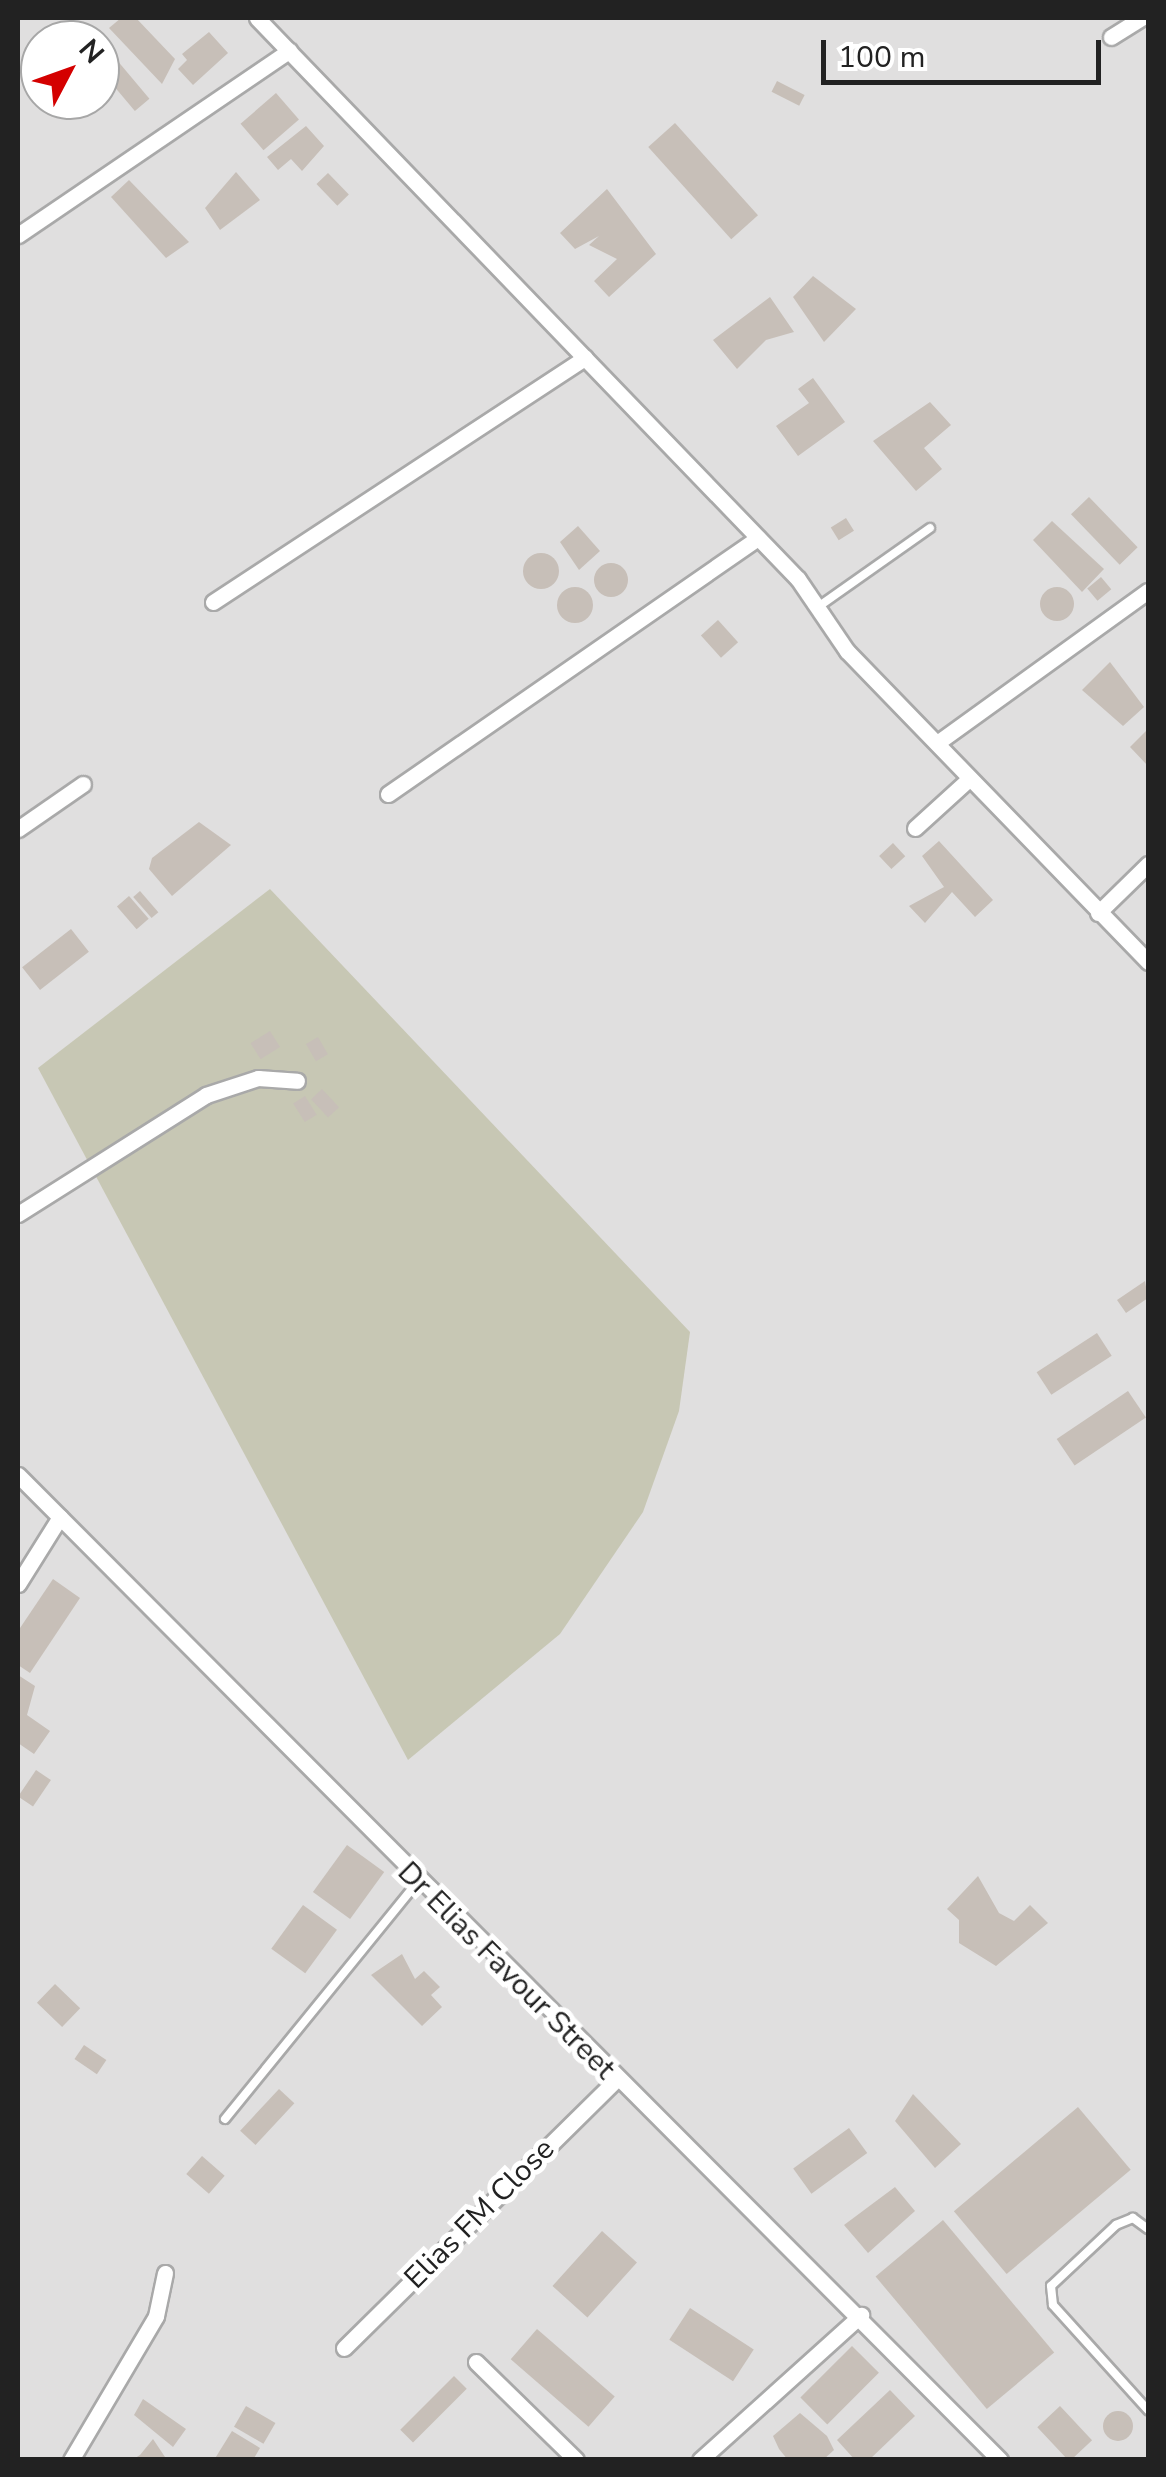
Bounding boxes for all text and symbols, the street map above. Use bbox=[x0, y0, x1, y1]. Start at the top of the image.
north arrow bbox=[20, 20, 120, 120]
scale bar bbox=[826, 20, 1106, 82]
text: N bbox=[70, 31, 112, 72]
text: 100 m bbox=[838, 37, 925, 78]
street label: Dr Elias Favour Street bbox=[390, 1855, 622, 2087]
street label: Elias FM Close bbox=[398, 2132, 562, 2296]

